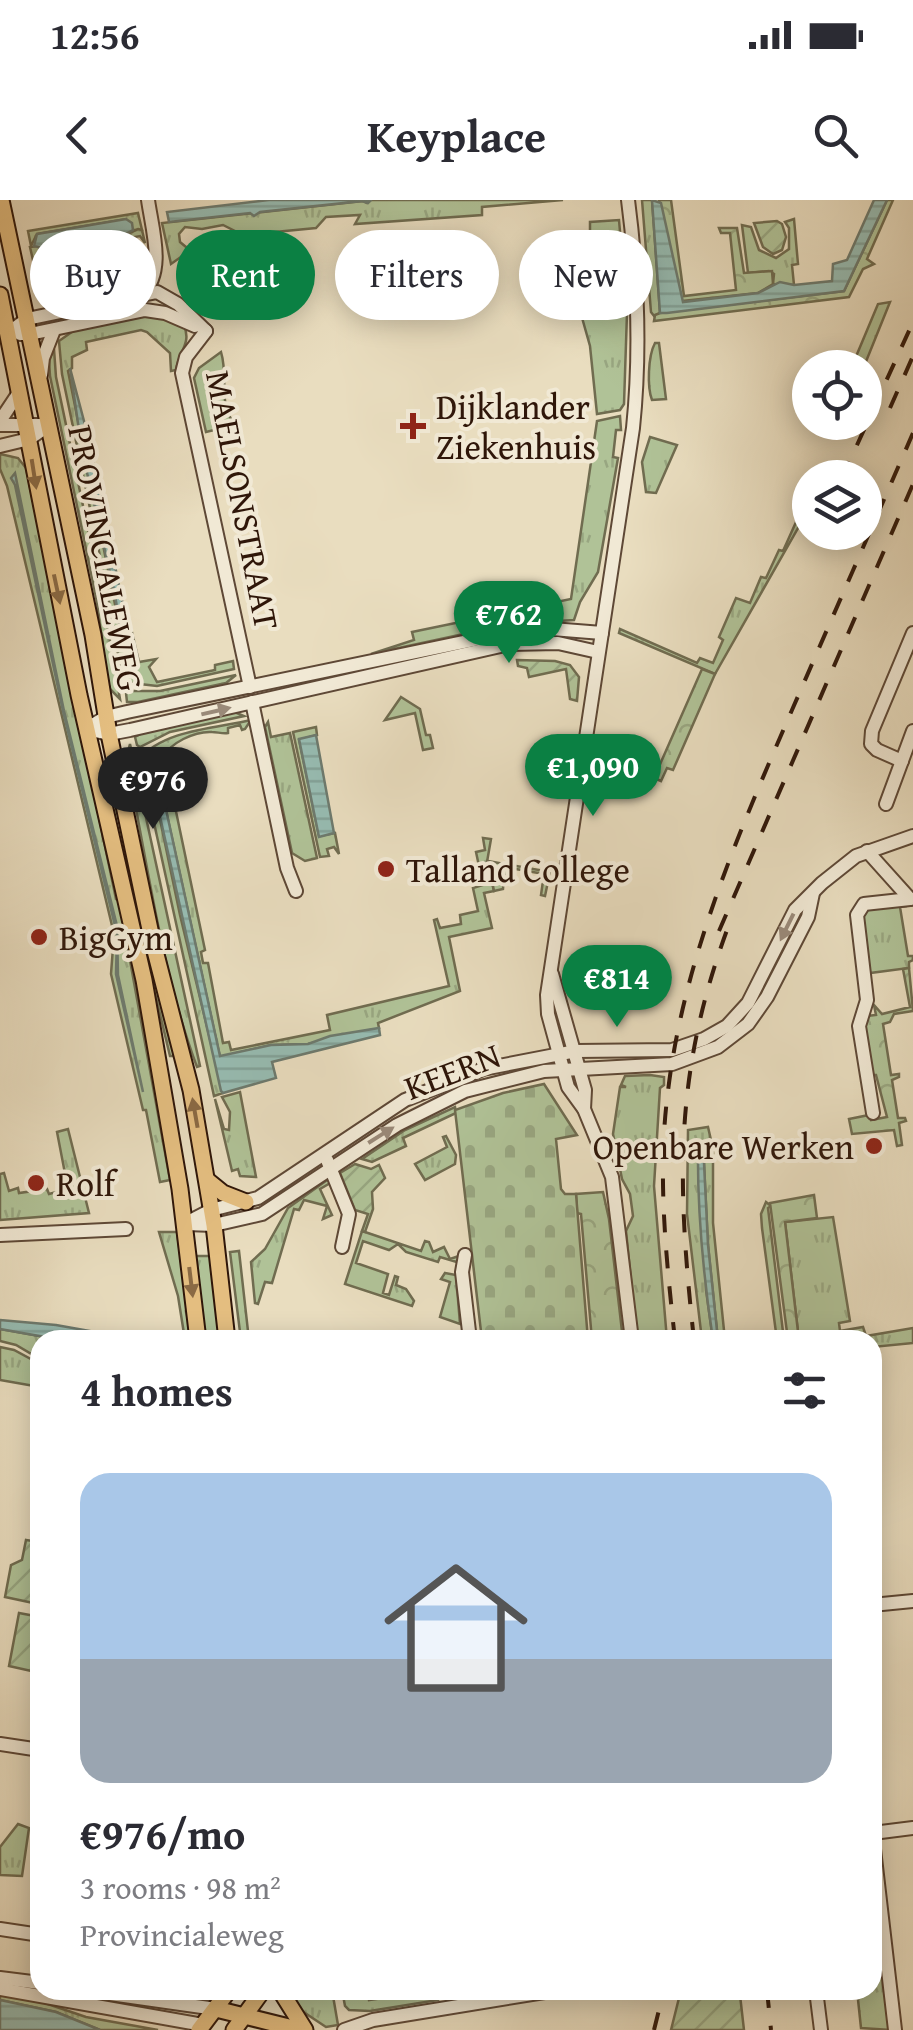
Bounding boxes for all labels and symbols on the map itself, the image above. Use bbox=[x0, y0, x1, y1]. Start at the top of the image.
street label: MAELSONSTRAAT bbox=[193, 366, 293, 634]
place label: Dijklander Ziekenhuis bbox=[436, 381, 596, 472]
marker: Dijklander Ziekenhuis bbox=[400, 413, 426, 439]
street label: PROVINCIALEWEG bbox=[55, 421, 157, 695]
one-way arrow bbox=[27, 459, 43, 491]
one-way arrow bbox=[49, 574, 65, 605]
pin: €762 bbox=[450, 581, 568, 666]
one-way arrow bbox=[201, 702, 232, 718]
pin: €1,090 bbox=[512, 734, 674, 819]
pin: €976 bbox=[94, 747, 212, 832]
place label: Talland College bbox=[406, 844, 630, 895]
marker: Talland College bbox=[375, 858, 397, 880]
place label: BigGym bbox=[59, 912, 173, 963]
one-way arrow bbox=[779, 913, 796, 942]
marker: BigGym bbox=[28, 926, 50, 948]
pin: €814 bbox=[558, 945, 676, 1030]
street label: KEERN bbox=[397, 1029, 508, 1113]
one-way arrow bbox=[187, 1097, 202, 1129]
place label: Openbare Werken bbox=[593, 1121, 854, 1172]
one-way arrow bbox=[367, 1127, 395, 1145]
marker: Openbare Werken bbox=[863, 1135, 885, 1157]
place label: Rolf bbox=[56, 1158, 119, 1209]
marker: Rolf bbox=[25, 1172, 47, 1194]
one-way arrow bbox=[183, 1267, 199, 1298]

